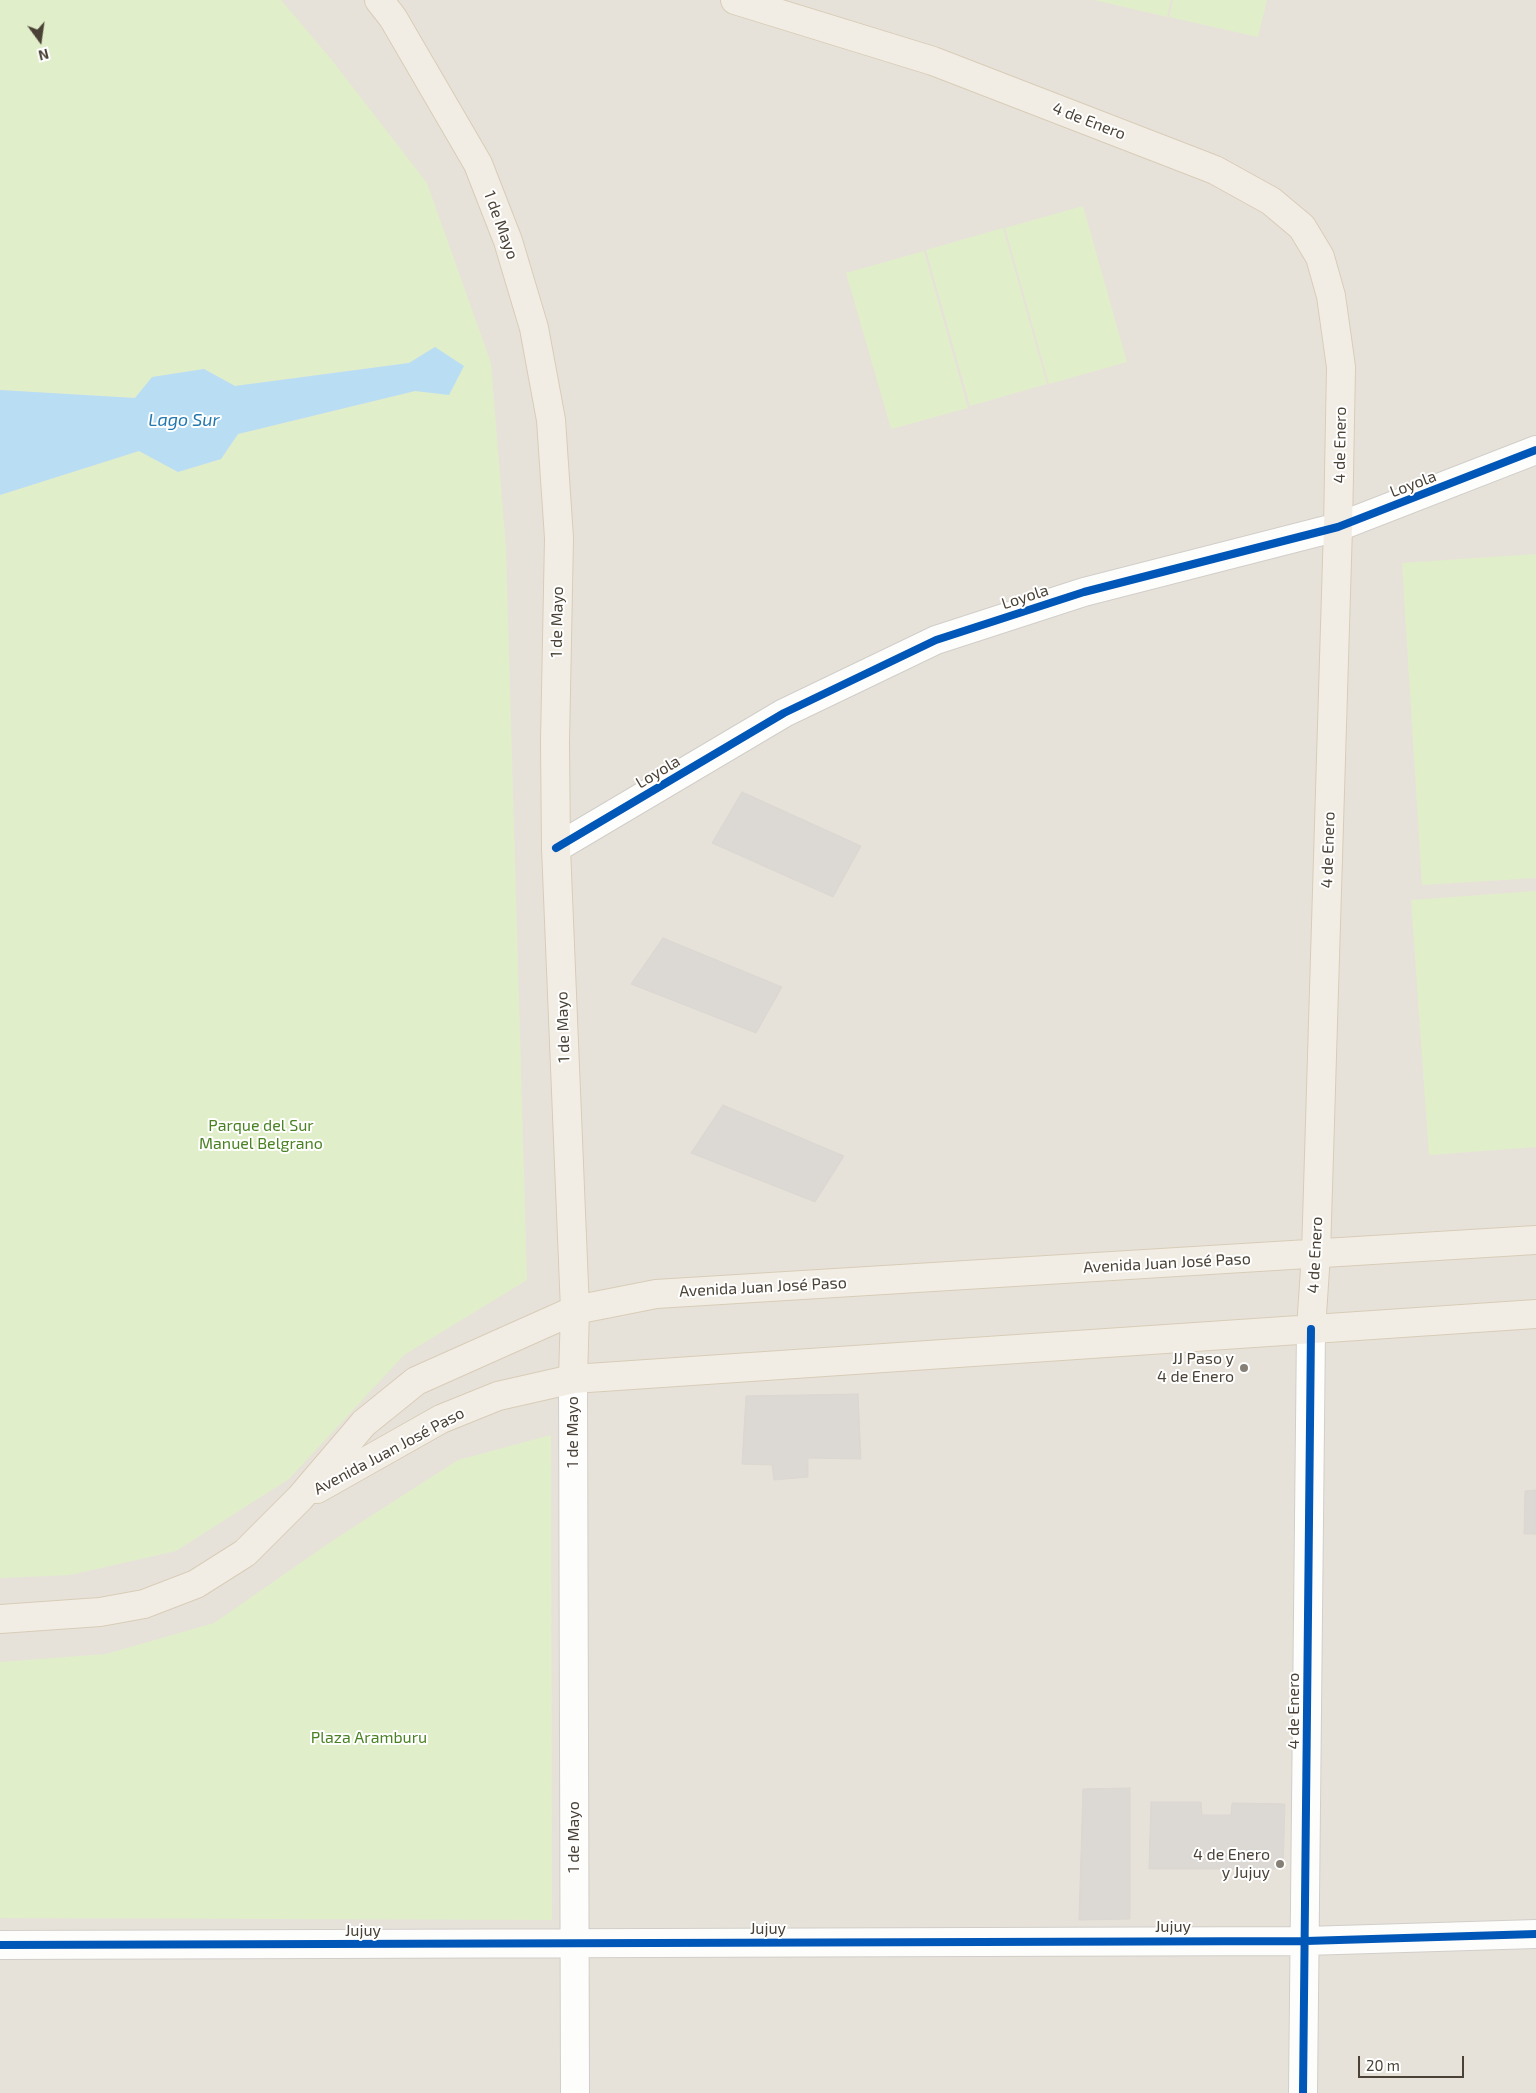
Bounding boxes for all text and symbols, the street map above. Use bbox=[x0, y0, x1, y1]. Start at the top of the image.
north arrow bbox=[15, 15, 65, 65]
text: N bbox=[37, 46, 51, 65]
street label: 4 de Enero bbox=[1050, 98, 1128, 144]
street label: 1 de Mayo bbox=[480, 188, 522, 262]
street label: 4 de Enero bbox=[1330, 406, 1350, 484]
water label: Lago Sur bbox=[148, 409, 220, 431]
street label: Loyola bbox=[1387, 466, 1439, 502]
street label: Loyola bbox=[999, 580, 1051, 614]
street label: 1 de Mayo bbox=[547, 586, 567, 658]
street label: Loyola bbox=[632, 751, 684, 793]
street label: 4 de Enero bbox=[1317, 811, 1339, 889]
street label: 1 de Mayo bbox=[552, 991, 574, 1063]
park label: Parque del Sur Manuel Belgrano bbox=[199, 1116, 323, 1154]
street label: 4 de Enero bbox=[1303, 1216, 1327, 1294]
street label: Avenida Juan José Paso bbox=[1083, 1249, 1251, 1277]
street label: Avenida Juan José Paso bbox=[679, 1273, 847, 1301]
place label: JJ Paso y 4 de Enero bbox=[1157, 1349, 1234, 1387]
marker: JJ Paso y 4 de Enero bbox=[1238, 1362, 1250, 1374]
street label: 1 de Mayo bbox=[563, 1396, 583, 1468]
street label: Avenida Juan José Paso bbox=[310, 1403, 468, 1499]
street label: 4 de Enero bbox=[1284, 1673, 1304, 1749]
park label: Plaza Aramburu bbox=[311, 1728, 427, 1748]
street label: 1 de Mayo bbox=[564, 1801, 584, 1873]
place label: 4 de Enero y Jujuy bbox=[1193, 1845, 1270, 1883]
marker: 4 de Enero y Jujuy bbox=[1274, 1858, 1286, 1870]
street label: Jujuy bbox=[1155, 1917, 1191, 1937]
street label: Jujuy bbox=[750, 1919, 786, 1939]
street label: Jujuy bbox=[345, 1921, 381, 1941]
scale bar bbox=[1361, 2046, 1467, 2078]
text: 20 m bbox=[1366, 2056, 1400, 2074]

